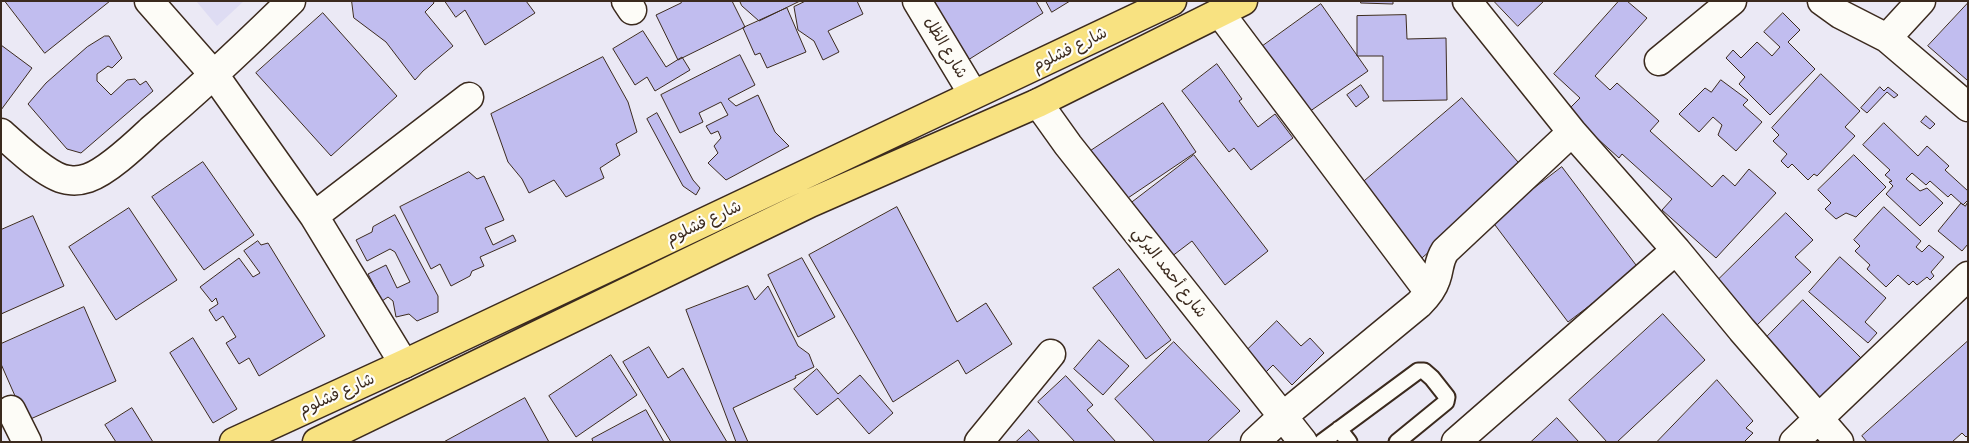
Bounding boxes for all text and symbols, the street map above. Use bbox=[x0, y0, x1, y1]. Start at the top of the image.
street label: شارع الظل bbox=[919, 14, 971, 82]
street label: شارع فشلوم bbox=[1029, 24, 1111, 76]
street label: شارع فشلوم bbox=[663, 197, 745, 249]
street label: شارع أحمد البركي bbox=[1128, 224, 1210, 322]
street label: شارع فشلوم bbox=[296, 370, 378, 420]

